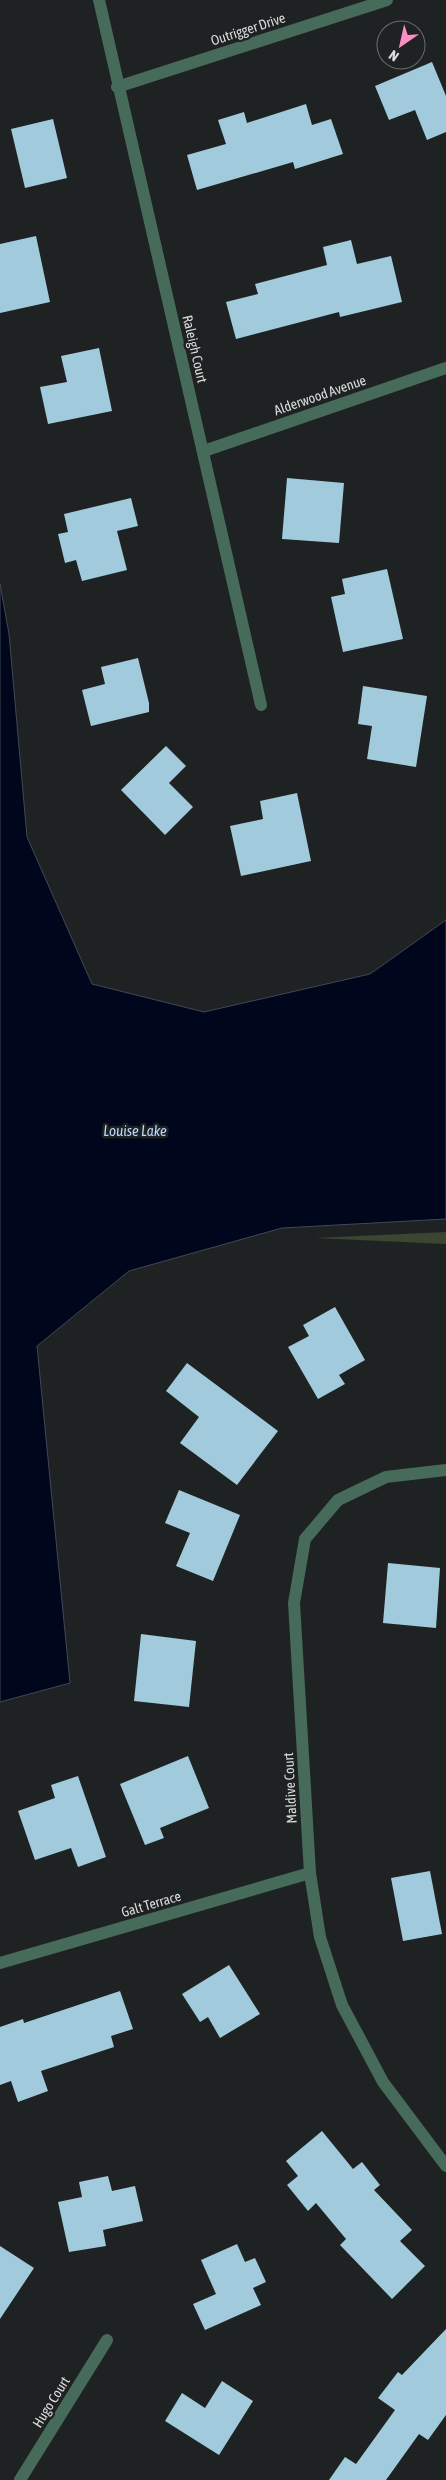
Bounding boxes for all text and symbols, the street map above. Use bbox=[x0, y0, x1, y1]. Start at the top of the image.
street label: Outrigger Drive bbox=[209, 9, 287, 49]
north arrow bbox=[376, 20, 426, 70]
text: N bbox=[386, 47, 402, 65]
street label: Raleigh Court bbox=[179, 314, 211, 384]
street label: Alderwood Avenue bbox=[272, 372, 368, 418]
water label: Louise Lake bbox=[103, 1122, 167, 1139]
street label: Maldive Court bbox=[280, 1752, 300, 1824]
street label: Galt Terrace bbox=[119, 1888, 183, 1920]
street label: Hugo Court bbox=[29, 2374, 73, 2430]

